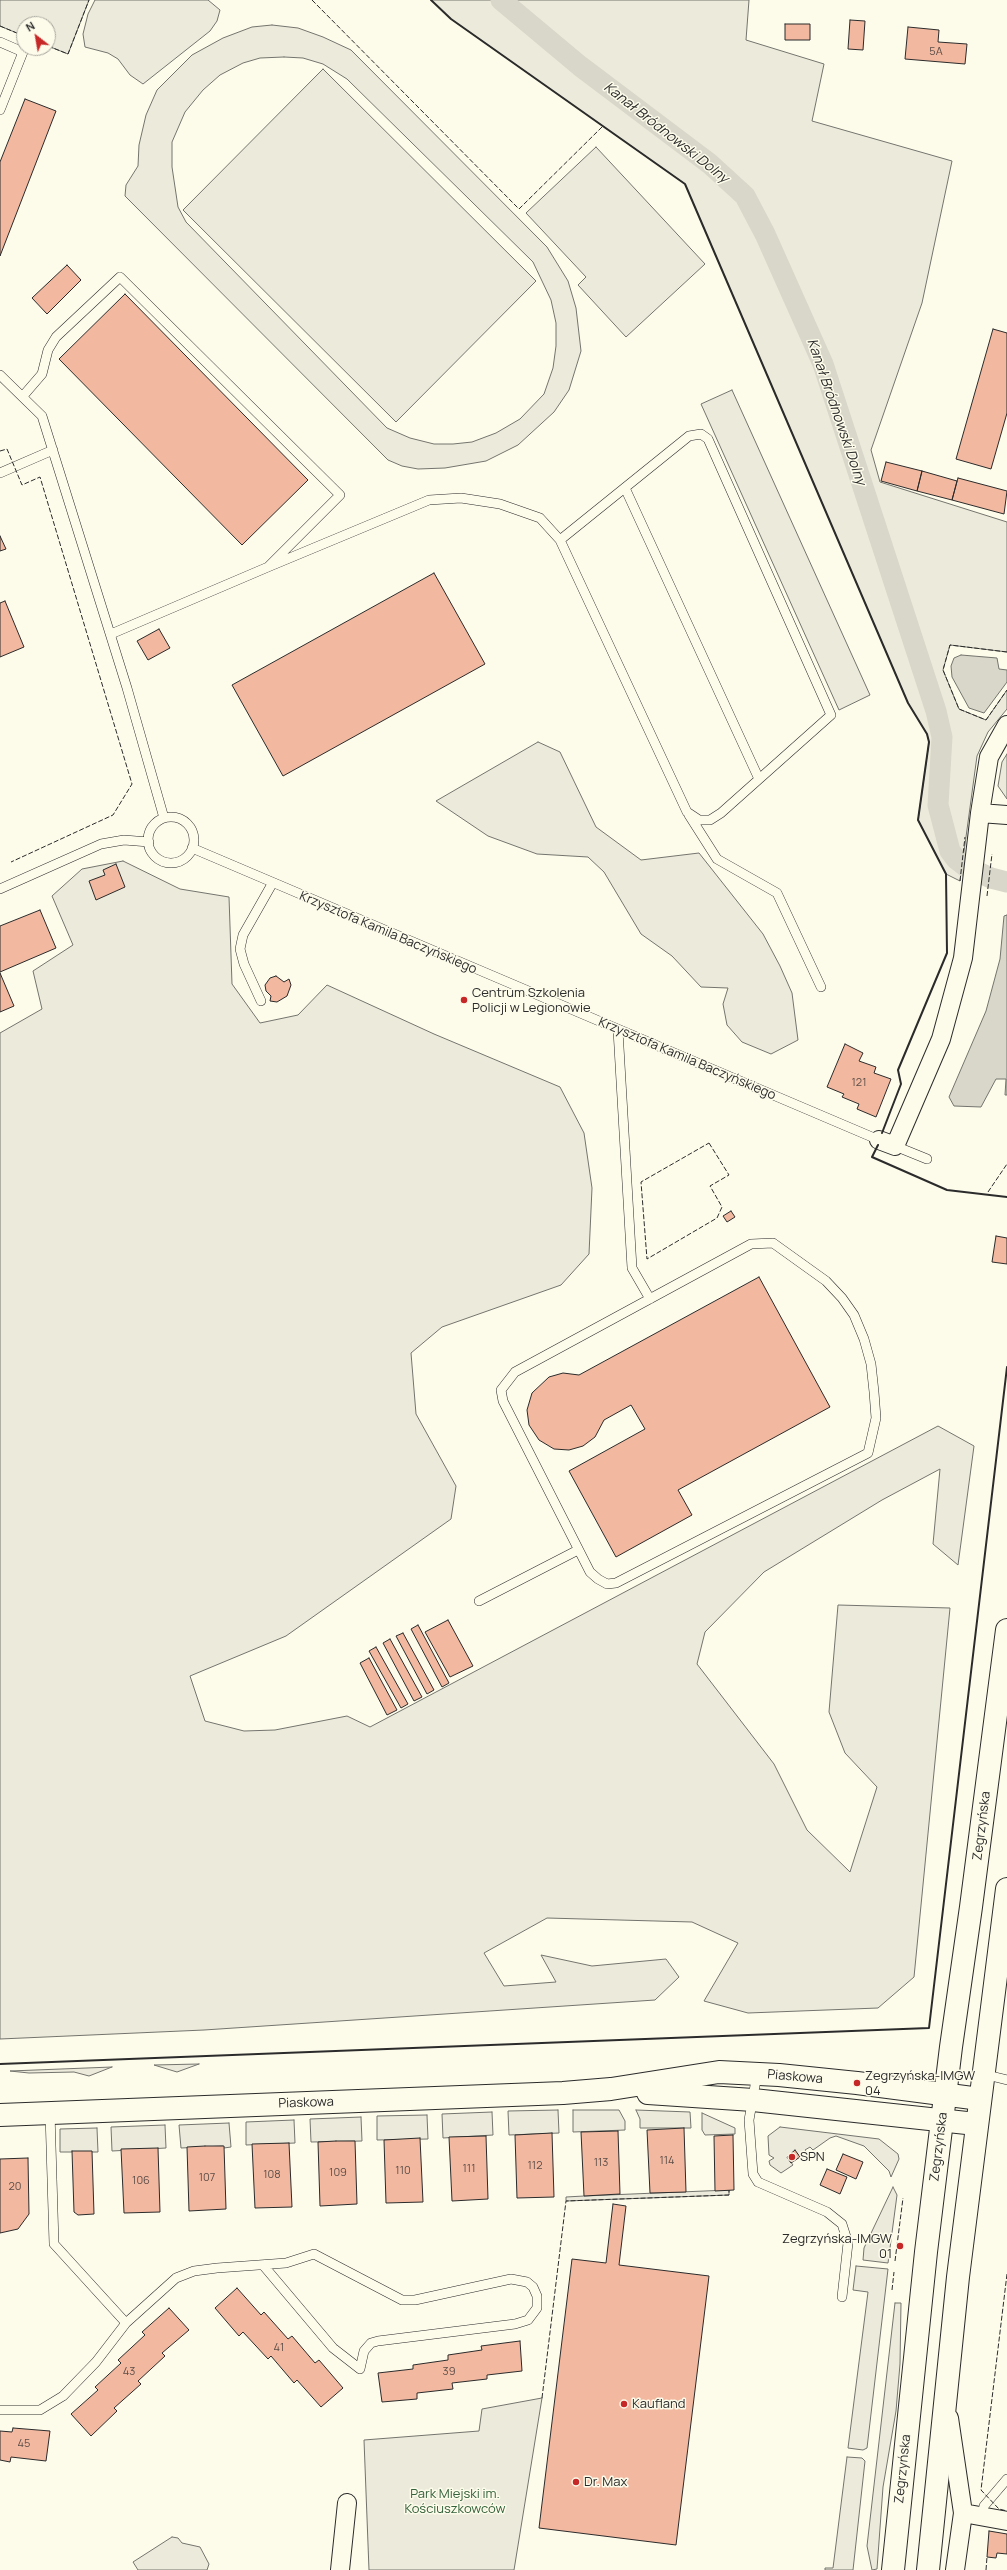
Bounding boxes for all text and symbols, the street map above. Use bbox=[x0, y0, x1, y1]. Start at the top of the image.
north arrow bbox=[16, 16, 56, 56]
text: N bbox=[23, 18, 37, 35]
house number: 5A bbox=[929, 45, 943, 59]
water label: Kanał Bródnowski Dolny bbox=[600, 79, 732, 187]
water label: Kanał Bródnowski Dolny bbox=[803, 337, 869, 487]
street label: Krzysztofa Kamila Baczyńskiego bbox=[297, 888, 479, 978]
place label: Centrum Szkolenia Policji w Legionowie bbox=[472, 985, 591, 1016]
marker: Centrum Szkolenia Policji w Legionowie bbox=[459, 995, 469, 1005]
street label: Krzysztofa Kamila Baczyńskiego bbox=[596, 1014, 778, 1104]
house number: 121 bbox=[852, 1076, 866, 1090]
street label: Zegrzyńska bbox=[970, 1790, 994, 1862]
street label: Piaskowa bbox=[767, 2067, 823, 2087]
place label: Zegrzyńska-IMGW 04 bbox=[865, 2068, 975, 2099]
marker: Zegrzyńska-IMGW 04 bbox=[852, 2078, 862, 2088]
street label: Piaskowa bbox=[278, 2094, 334, 2112]
street label: Zegrzyńska bbox=[927, 2111, 951, 2183]
place label: SPN bbox=[800, 2149, 825, 2165]
marker: SPN bbox=[787, 2152, 797, 2162]
house number: 114 bbox=[659, 2154, 675, 2168]
house number: 113 bbox=[594, 2156, 608, 2170]
house number: 112 bbox=[528, 2159, 542, 2173]
house number: 111 bbox=[463, 2162, 475, 2176]
house number: 110 bbox=[395, 2164, 411, 2178]
house number: 109 bbox=[329, 2166, 347, 2180]
house number: 108 bbox=[263, 2168, 281, 2182]
house number: 107 bbox=[199, 2171, 215, 2185]
house number: 106 bbox=[132, 2174, 150, 2188]
house number: 20 bbox=[9, 2180, 21, 2194]
place label: Zegrzyńska-IMGW 01 bbox=[782, 2231, 892, 2262]
marker: Zegrzyńska-IMGW 01 bbox=[895, 2241, 905, 2251]
house number: 41 bbox=[274, 2341, 284, 2355]
house number: 43 bbox=[123, 2365, 135, 2379]
house number: 39 bbox=[443, 2365, 455, 2379]
place label: Kaufland bbox=[632, 2396, 685, 2412]
marker: Kaufland bbox=[619, 2399, 629, 2409]
street label: Zegrzyńska bbox=[892, 2434, 914, 2504]
house number: 45 bbox=[18, 2437, 30, 2451]
place label: Dr. Max bbox=[584, 2474, 627, 2490]
marker: Dr. Max bbox=[571, 2477, 581, 2487]
park label: Park Miejski im. Kościuszkowców bbox=[405, 2486, 505, 2517]

